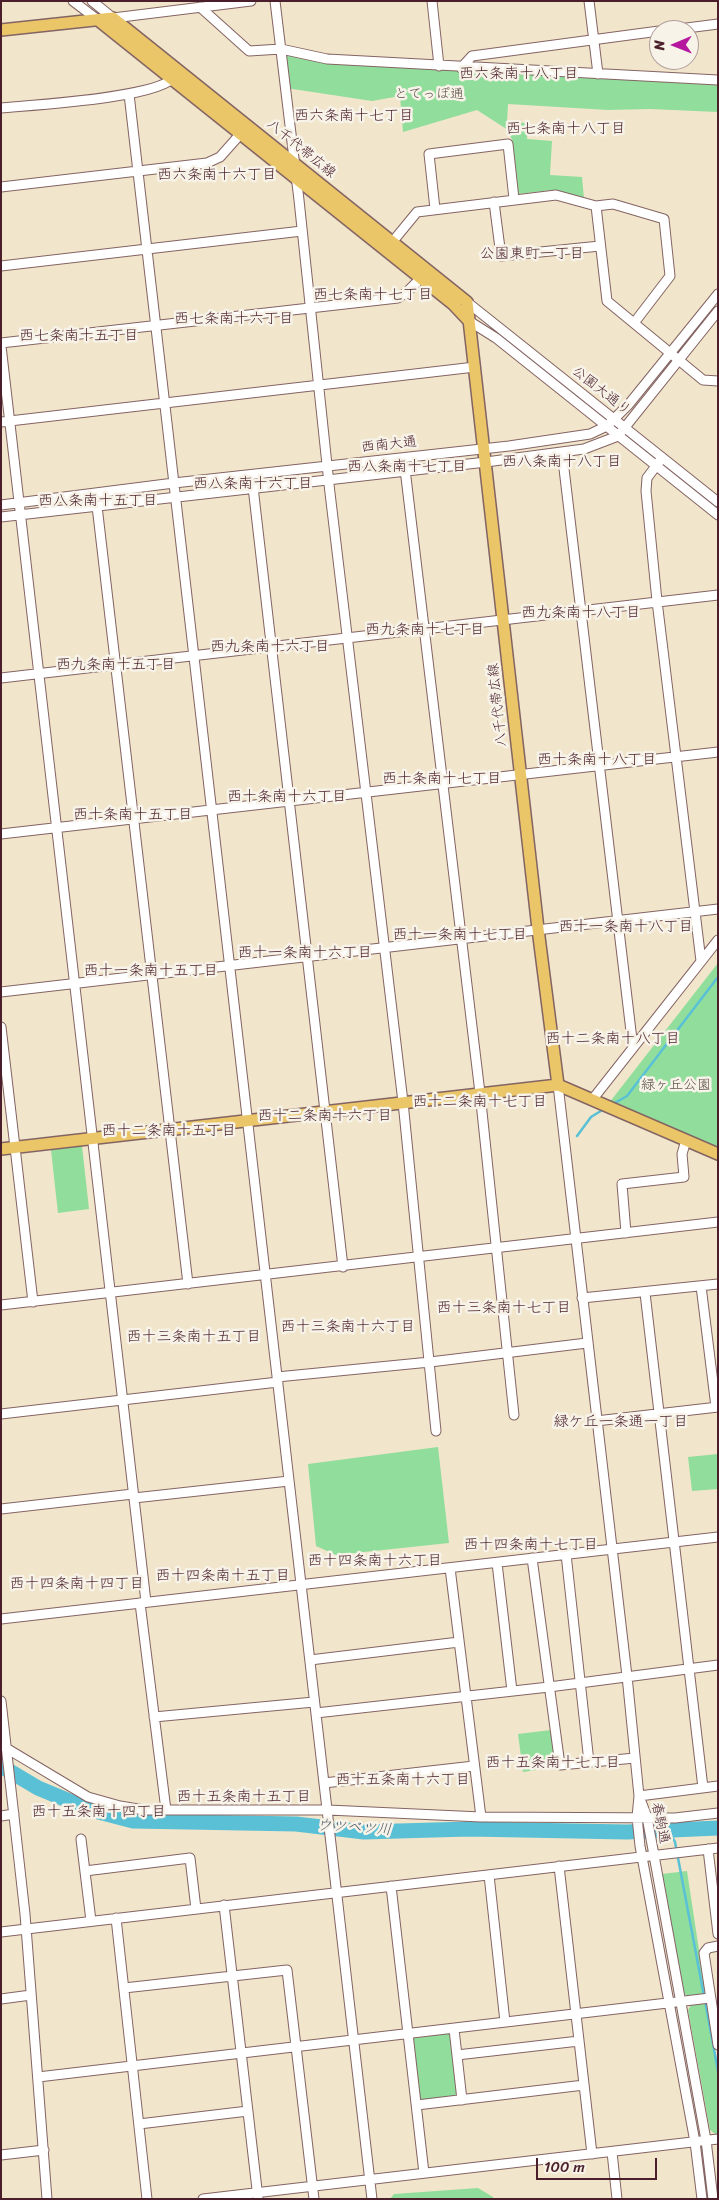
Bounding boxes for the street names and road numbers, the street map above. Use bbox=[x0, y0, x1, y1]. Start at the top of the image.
street label: 八千代帯広線 bbox=[263, 116, 339, 182]
street label: 公園大通り bbox=[568, 363, 634, 419]
street label: 西南大通 bbox=[360, 434, 418, 456]
street label: 八千代帯広線 bbox=[485, 662, 511, 748]
street label: 春駒通 bbox=[647, 1801, 673, 1845]

